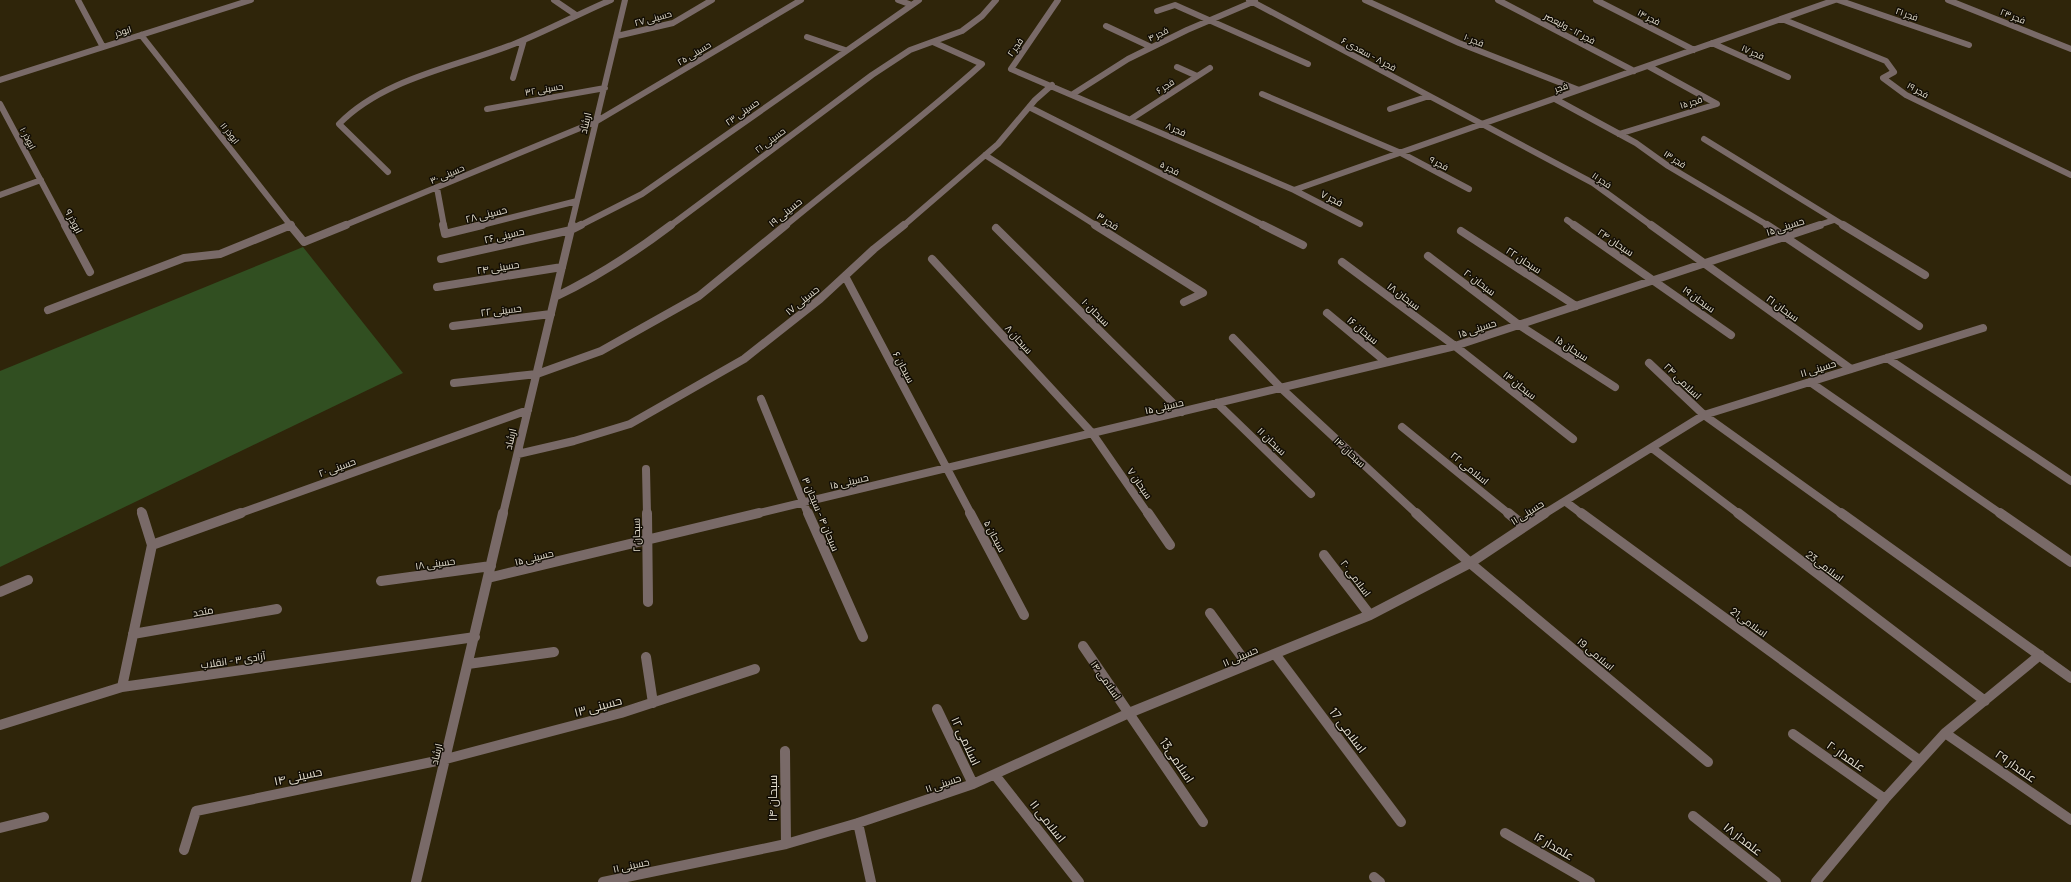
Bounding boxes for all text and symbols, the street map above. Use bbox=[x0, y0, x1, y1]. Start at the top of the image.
street label: فجر ۲۱ bbox=[1894, 4, 1920, 24]
street label: فجر ۲۳ bbox=[1998, 5, 2028, 27]
street label: فجر ۱۴ bbox=[1635, 6, 1663, 28]
street label: حسینی ۲۷ bbox=[633, 7, 673, 29]
street label: فجر ۱۲ - ولیعصر bbox=[1541, 9, 1598, 47]
street label: ابوذر bbox=[112, 22, 133, 40]
street label: فجر ۴ bbox=[1146, 23, 1170, 45]
street label: فجر ۱۰ bbox=[1462, 30, 1486, 50]
street label: فجر ۸ - سعدی ۶ bbox=[1339, 34, 1399, 74]
street label: فجر ۲ bbox=[1004, 35, 1026, 59]
street label: حسینی ۲۵ bbox=[675, 38, 713, 68]
street label: فجر ۱۷ bbox=[1739, 41, 1767, 63]
street label: فجر ۶ bbox=[1153, 75, 1177, 97]
street label: حسینی ۳۲ bbox=[524, 79, 564, 99]
street label: فجر bbox=[1552, 79, 1570, 96]
street label: فجر ۱۹ bbox=[1905, 79, 1931, 101]
street label: فجر ۱۵ bbox=[1678, 92, 1704, 112]
street label: حسینی ۲۳ bbox=[722, 96, 762, 128]
street label: ارشاد bbox=[576, 111, 594, 135]
street label: ابوذر ۱۱ bbox=[217, 119, 243, 147]
street label: فجر ۸ bbox=[1164, 119, 1188, 139]
street label: حسینی ۲۱ bbox=[752, 124, 788, 156]
street label: ابوذر ۱۰ bbox=[17, 125, 39, 151]
street label: فجر ۱۳ bbox=[1661, 147, 1689, 171]
street label: فجر ۹ bbox=[1427, 153, 1451, 173]
street label: فجر ۵ bbox=[1158, 158, 1182, 178]
street label: حسینی ۳۰ bbox=[428, 161, 466, 187]
street label: فجر ۱۱ bbox=[1590, 169, 1614, 191]
street label: فجر ۷ bbox=[1318, 186, 1346, 210]
street label: حسینی ۱۹ bbox=[765, 194, 805, 230]
street label: حسینی ۲۸ bbox=[464, 202, 508, 226]
street label: ابوذر ۹ bbox=[62, 206, 86, 236]
street label: فجر ۳ bbox=[1094, 209, 1122, 233]
street label: حسینی ۱۵ bbox=[1764, 213, 1806, 239]
street label: حسینی ۲۶ bbox=[482, 224, 526, 246]
street label: سبحان ۲۴ bbox=[1595, 225, 1637, 259]
street label: سبحان ۲۲ bbox=[1504, 243, 1544, 277]
street label: حسینی ۲۴ bbox=[476, 257, 520, 277]
street label: سبحان ۲۰ bbox=[1461, 265, 1499, 299]
street label: سبحان ۱۸ bbox=[1385, 279, 1423, 313]
street label: حسینی ۱۷ bbox=[782, 282, 822, 318]
street label: سبحان ۱۹ bbox=[1680, 282, 1718, 316]
street label: سبحان ۲۱ bbox=[1764, 291, 1802, 325]
street label: سبحان ۱۰ bbox=[1079, 295, 1113, 329]
street label: حسینی ۲۲ bbox=[480, 301, 522, 319]
street label: سبحان ۱۶ bbox=[1344, 313, 1382, 347]
street label: حسینی ۱۵ bbox=[1456, 315, 1498, 341]
street label: سبحان ۸ bbox=[1002, 321, 1036, 357]
street label: سبحان ۱۵ bbox=[1552, 332, 1592, 364]
street label: سبحان ۶ bbox=[890, 349, 918, 385]
street label: حسینی ۱۱ bbox=[1798, 356, 1838, 380]
street label: اسلامی ۲۴ bbox=[1661, 360, 1705, 402]
street label: سبحان ۱۳ bbox=[1500, 368, 1540, 402]
street label: حسینی ۱۵ bbox=[1143, 395, 1185, 417]
street label: سبحان ۱۱ bbox=[1255, 424, 1289, 458]
street label: ارشاد bbox=[501, 427, 519, 451]
street label: سبحان ۱۴ bbox=[1331, 434, 1369, 470]
street label: اسلامی ۲۲ bbox=[1448, 448, 1492, 488]
street label: حسینی ۲۰ bbox=[316, 454, 358, 480]
street label: سبحان ۷ bbox=[1124, 465, 1156, 501]
street label: حسینی ۱۵ bbox=[828, 470, 870, 492]
street label: سبحان ۴ - سبحان ۳ bbox=[799, 475, 843, 553]
street label: حسینی ۱۱ bbox=[1508, 496, 1546, 528]
street label: سبحان ۲ bbox=[629, 518, 643, 552]
street label: سبحان ۵ bbox=[981, 518, 1009, 554]
street label: حسینی ۱۵ bbox=[513, 545, 555, 569]
street label: اسلامی23 bbox=[1803, 547, 1847, 585]
street label: حسینی ۱۸ bbox=[414, 553, 456, 573]
street label: اسلامی ۲۰ bbox=[1338, 557, 1374, 599]
street label: متحد bbox=[192, 602, 214, 620]
street label: اسلامی21 bbox=[1728, 604, 1770, 640]
street label: اسلامی ۱9 bbox=[1575, 634, 1617, 674]
street label: حسینی ۱۱ bbox=[1220, 642, 1260, 670]
street label: آزادی ۳ - انقلاب bbox=[200, 648, 267, 671]
street label: اسلامی ۱۴ bbox=[1087, 658, 1125, 702]
street label: حسینی ۱۳ bbox=[572, 691, 624, 721]
street label: اسلامی 17 bbox=[1325, 704, 1371, 756]
street label: اسلامی ۱۲ bbox=[947, 714, 985, 768]
street label: اسلامی13 bbox=[1156, 734, 1198, 786]
street label: علمدار ۲۰ bbox=[1823, 737, 1869, 775]
street label: ارشاد bbox=[427, 742, 445, 766]
street label: علمدار ۲۹ bbox=[1992, 746, 2040, 786]
street label: حسینی ۱۴ bbox=[272, 763, 324, 789]
street label: حسینی ۱۱ bbox=[923, 770, 963, 796]
street label: سبحان ۱۴ bbox=[764, 775, 781, 821]
street label: اسلامی ۱۱ bbox=[1026, 796, 1070, 846]
street label: علمدار ۱۸ bbox=[1720, 818, 1766, 860]
street label: علمدار ۱۶ bbox=[1531, 828, 1577, 864]
street label: حسینی ۱۱ bbox=[611, 854, 651, 876]

